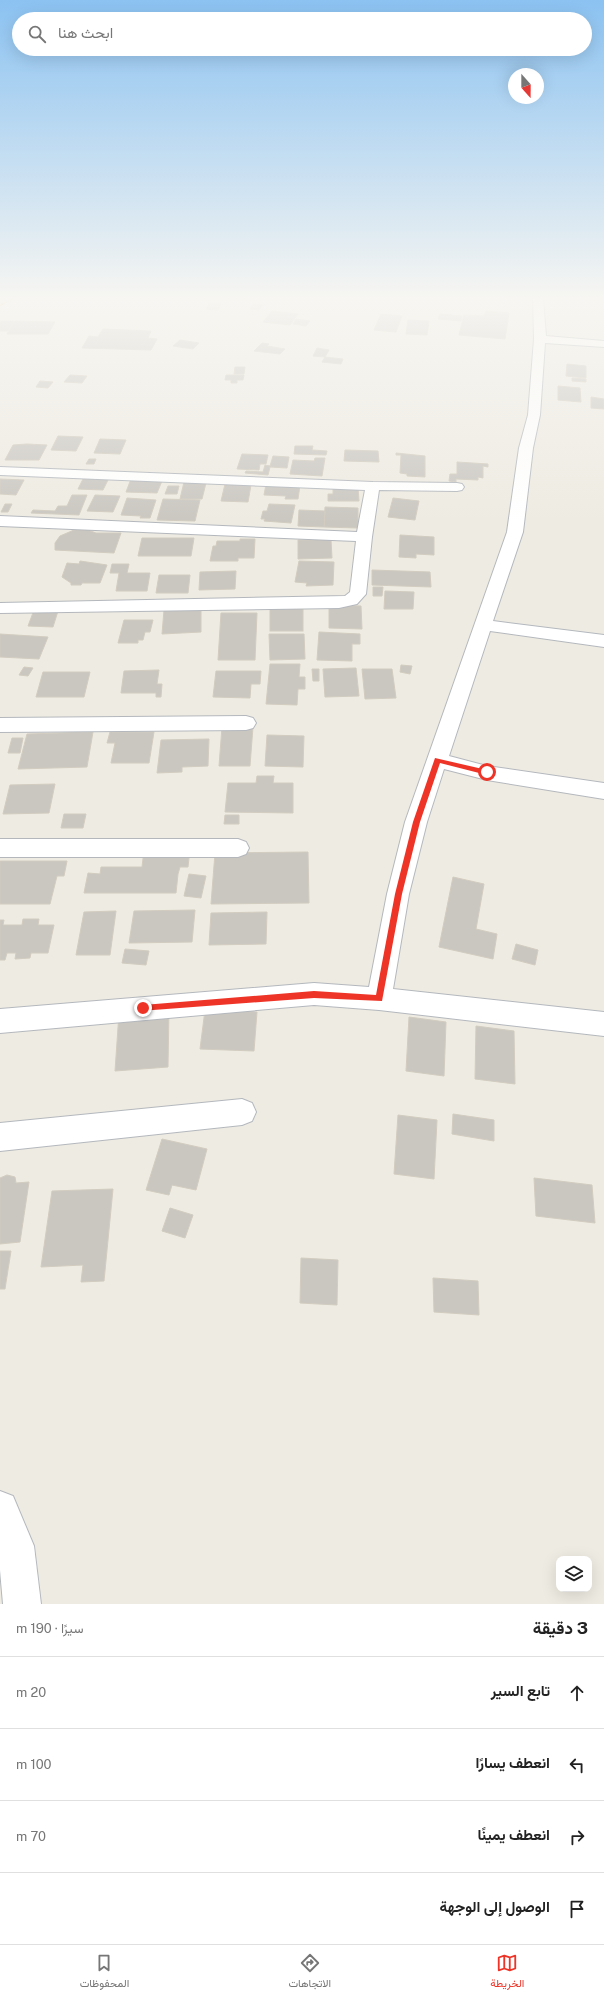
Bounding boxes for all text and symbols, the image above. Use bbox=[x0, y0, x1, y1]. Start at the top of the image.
search box bbox=[12, 12, 592, 56]
icon: search bbox=[26, 23, 48, 45]
text: ابحث هنا bbox=[58, 24, 113, 41]
north arrow bbox=[508, 68, 544, 104]
route start bbox=[478, 763, 496, 781]
route end bbox=[134, 999, 152, 1017]
map controls bbox=[556, 1556, 592, 1592]
button: layers bbox=[556, 1556, 592, 1592]
text: 3 دقيقة bbox=[533, 1618, 588, 1638]
text: سيرًا · 190 m bbox=[16, 1621, 83, 1636]
text: تابع السير bbox=[491, 1682, 550, 1699]
icon: ahead bbox=[566, 1682, 588, 1704]
text: 20 m bbox=[16, 1685, 46, 1700]
text: انعطف يسارًا bbox=[476, 1754, 550, 1771]
icon: left bbox=[566, 1754, 588, 1776]
text: 100 m bbox=[16, 1757, 52, 1772]
text: انعطف يمينًا bbox=[477, 1826, 550, 1843]
icon: right bbox=[566, 1826, 588, 1848]
text: 70 m bbox=[16, 1829, 46, 1844]
text: الوصول إلى الوجهة bbox=[440, 1898, 550, 1915]
icon: arrive bbox=[566, 1898, 588, 1920]
tab: المحفوظات bbox=[80, 1952, 129, 1993]
tab: الاتجاهات bbox=[288, 1952, 331, 1993]
tab: الخريطة bbox=[490, 1952, 524, 1993]

